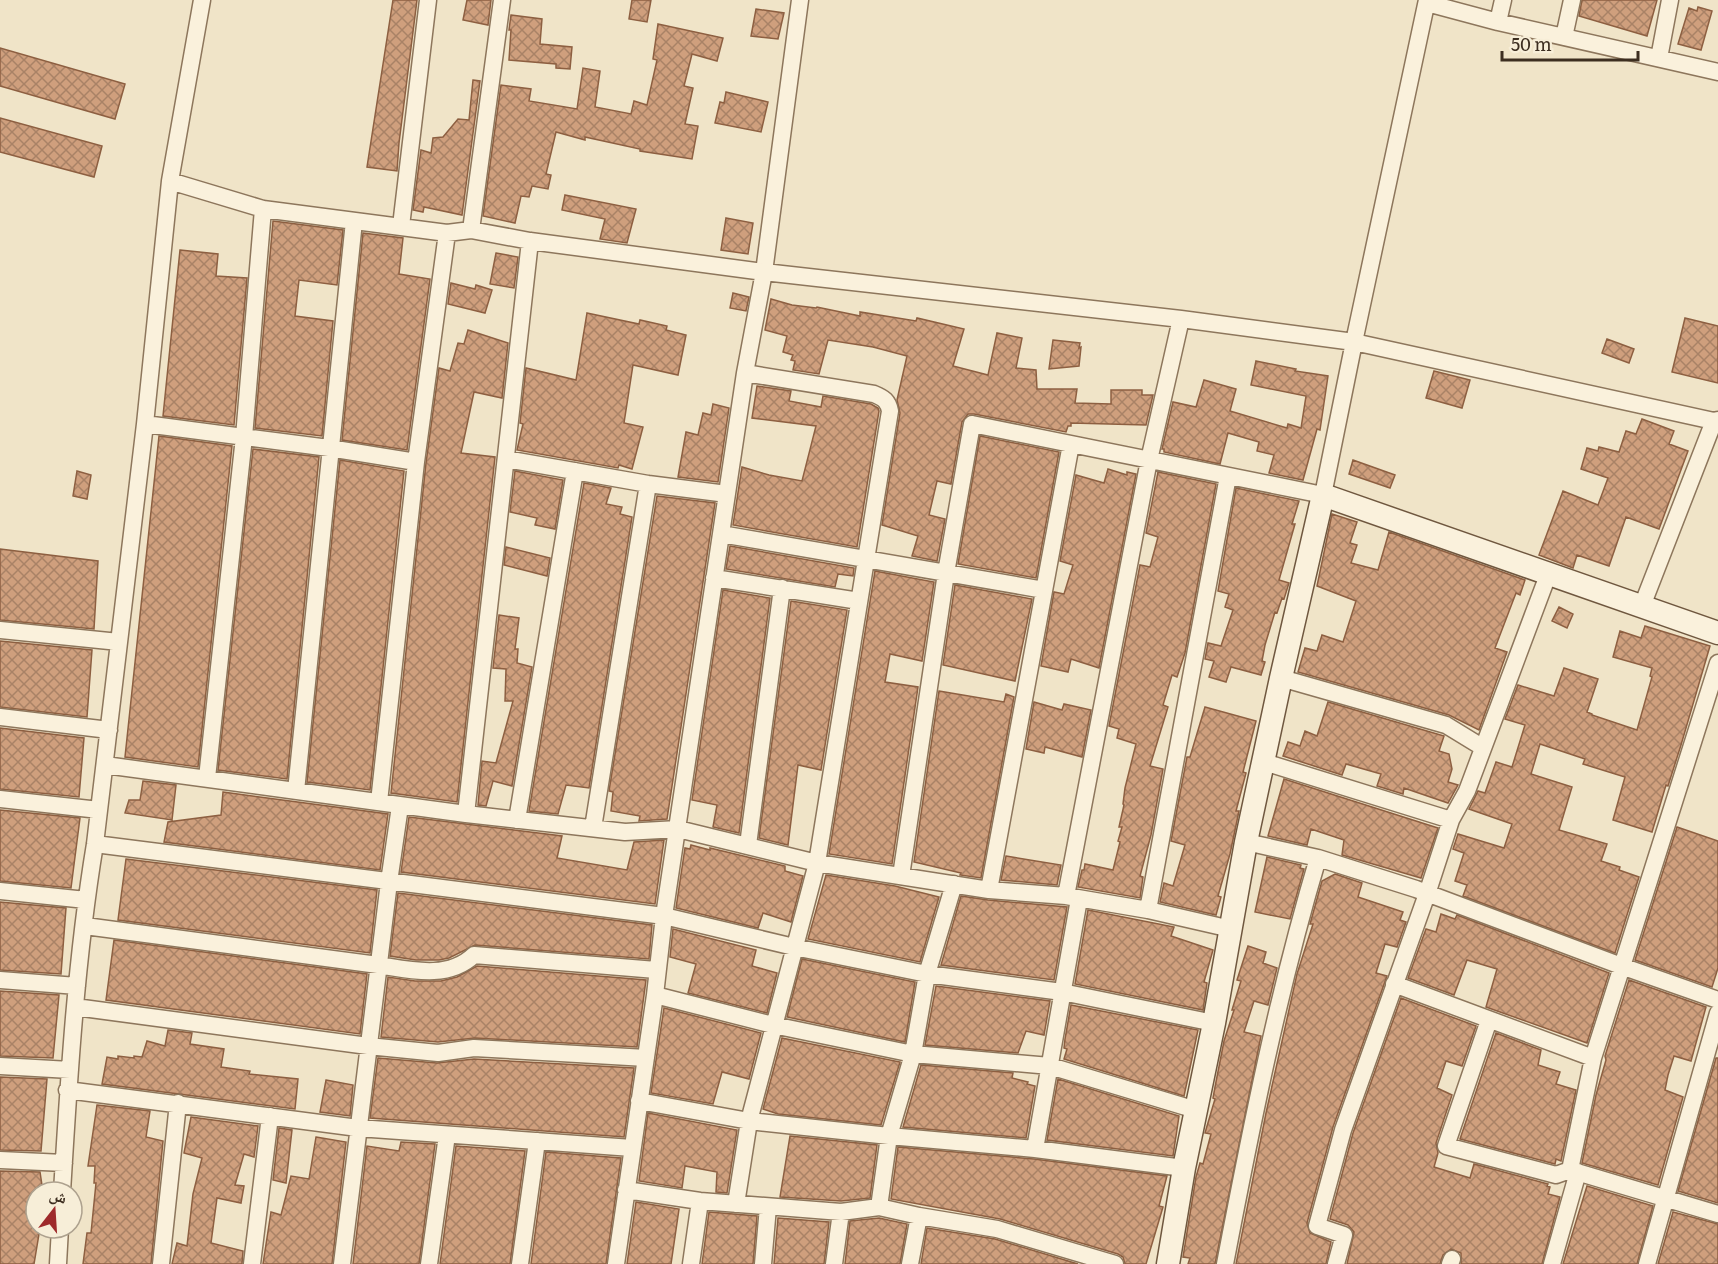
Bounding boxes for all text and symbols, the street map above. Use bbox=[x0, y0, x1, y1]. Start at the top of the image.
scale bar bbox=[1502, 24, 1638, 62]
text: 50 m bbox=[1511, 30, 1552, 57]
north arrow bbox=[24, 1180, 84, 1240]
text: ش bbox=[47, 1181, 70, 1209]

